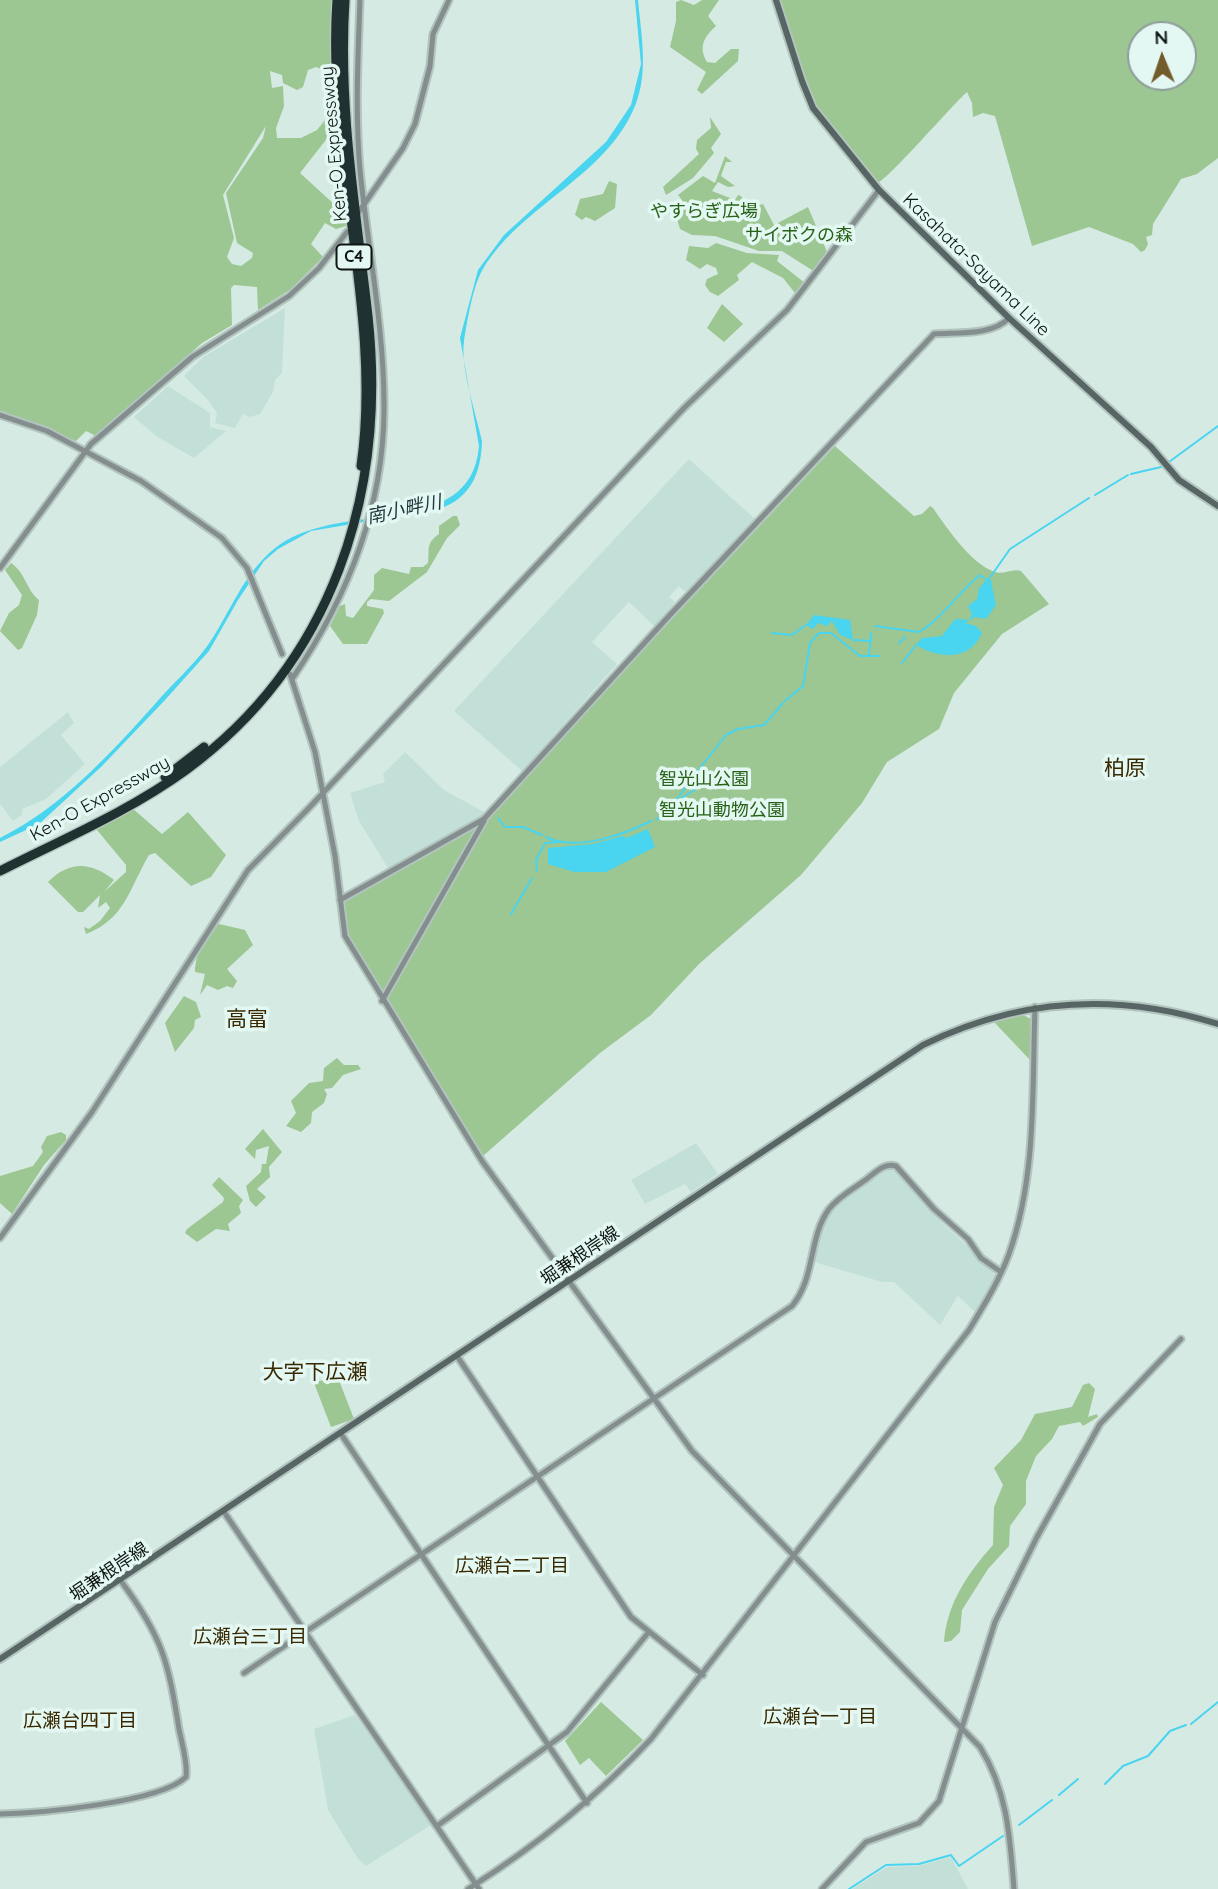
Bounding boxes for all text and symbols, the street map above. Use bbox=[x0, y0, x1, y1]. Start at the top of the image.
north arrow bbox=[1127, 21, 1197, 91]
text: N bbox=[1154, 25, 1169, 49]
street label: Ken-O Expressway bbox=[316, 65, 352, 223]
street label: Kasahata-Sayama Line bbox=[898, 189, 1054, 341]
park label: やすらぎ広場 bbox=[650, 201, 758, 223]
park label: サイボクの森 bbox=[745, 225, 853, 247]
road number: C4 bbox=[336, 244, 372, 270]
water label: 南小畔川 bbox=[364, 491, 444, 529]
street label: Ken-O Expressway bbox=[26, 752, 174, 846]
district label: 柏原 bbox=[1104, 756, 1146, 782]
park label: 智光山公園 bbox=[659, 769, 749, 791]
park label: 智光山動物公園 bbox=[659, 800, 785, 822]
district label: 高富 bbox=[226, 1007, 268, 1033]
street label: 堀兼根岸線 bbox=[537, 1222, 623, 1290]
district label: 大字下広瀬 bbox=[263, 1360, 367, 1386]
street label: 堀兼根岸線 bbox=[66, 1538, 152, 1606]
district label: 広瀬台二丁目 bbox=[455, 1555, 569, 1577]
district label: 広瀬台三丁目 bbox=[193, 1626, 307, 1648]
district label: 広瀬台一丁目 bbox=[763, 1706, 877, 1728]
district label: 広瀬台四丁目 bbox=[23, 1710, 137, 1732]

